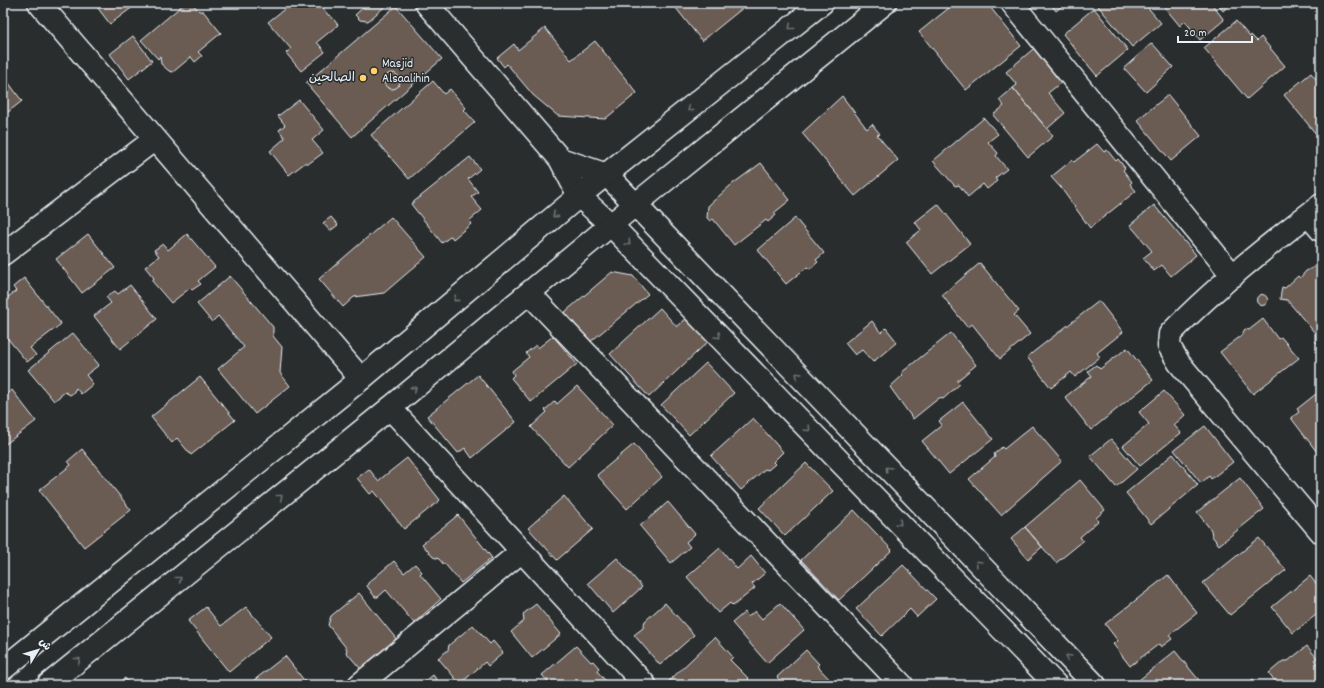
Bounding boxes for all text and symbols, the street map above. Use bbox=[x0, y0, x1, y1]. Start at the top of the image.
scale bar bbox=[1178, 18, 1252, 44]
one-way arrow bbox=[789, 23, 796, 30]
text: 20 m bbox=[1184, 25, 1207, 42]
place label: Masjid Alsaalihin bbox=[382, 55, 430, 89]
marker: Masjid Alsaalihin bbox=[369, 66, 379, 76]
place label: الصالحين bbox=[309, 69, 355, 88]
marker: الصالحين bbox=[358, 73, 368, 83]
one-way arrow bbox=[687, 104, 694, 111]
one-way arrow bbox=[553, 211, 560, 218]
one-way arrow bbox=[623, 238, 630, 246]
one-way arrow bbox=[453, 295, 460, 302]
one-way arrow bbox=[713, 331, 721, 339]
one-way arrow bbox=[796, 372, 803, 380]
one-way arrow bbox=[409, 386, 417, 393]
one-way arrow bbox=[804, 424, 811, 432]
one-way arrow bbox=[885, 466, 893, 474]
one-way arrow bbox=[276, 495, 283, 502]
one-way arrow bbox=[894, 518, 902, 526]
one-way arrow bbox=[975, 560, 983, 568]
one-way arrow bbox=[175, 576, 182, 583]
north arrow bbox=[18, 630, 58, 670]
text: ش bbox=[34, 635, 54, 655]
one-way arrow bbox=[1065, 654, 1073, 662]
one-way arrow bbox=[74, 658, 81, 665]

